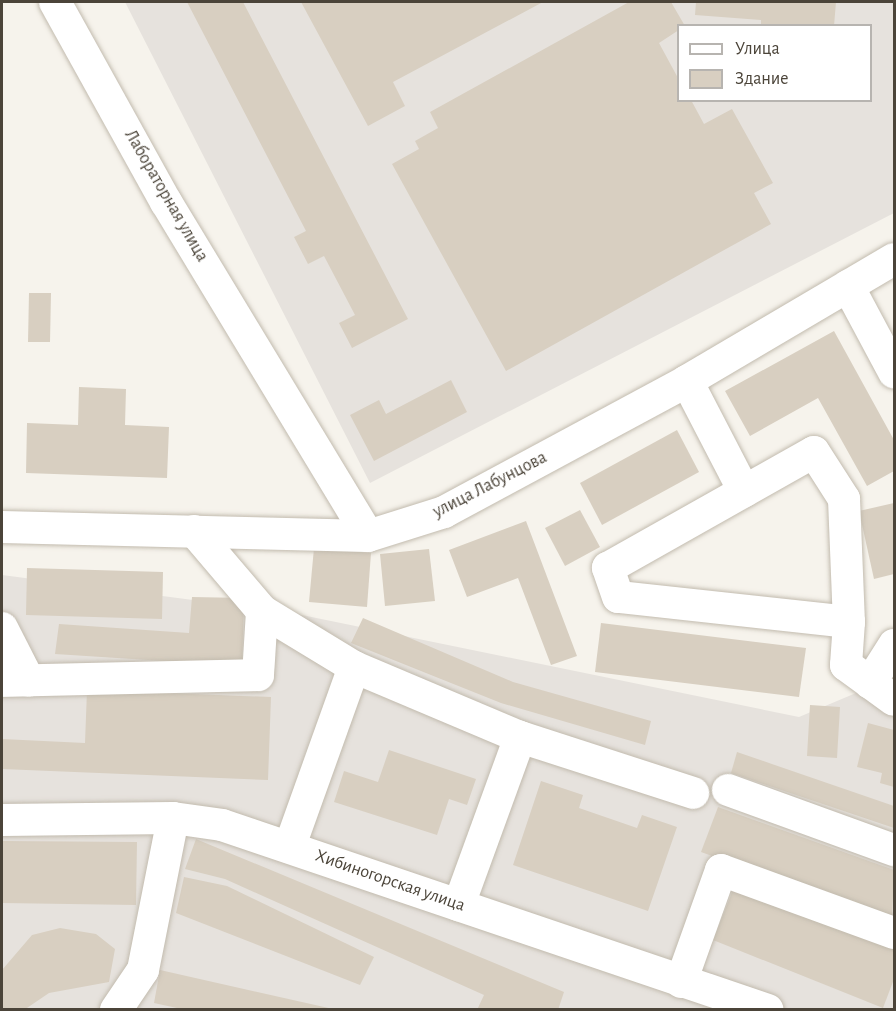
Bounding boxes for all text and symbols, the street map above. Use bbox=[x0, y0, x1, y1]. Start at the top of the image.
legend bbox=[677, 24, 872, 102]
text: Улица bbox=[735, 40, 780, 58]
text: Здание bbox=[735, 70, 789, 88]
street label: Лабораторная улица bbox=[119, 126, 213, 266]
street label: улица Лабунцова bbox=[429, 447, 551, 523]
street label: Хибиногорская улица bbox=[312, 845, 468, 917]

